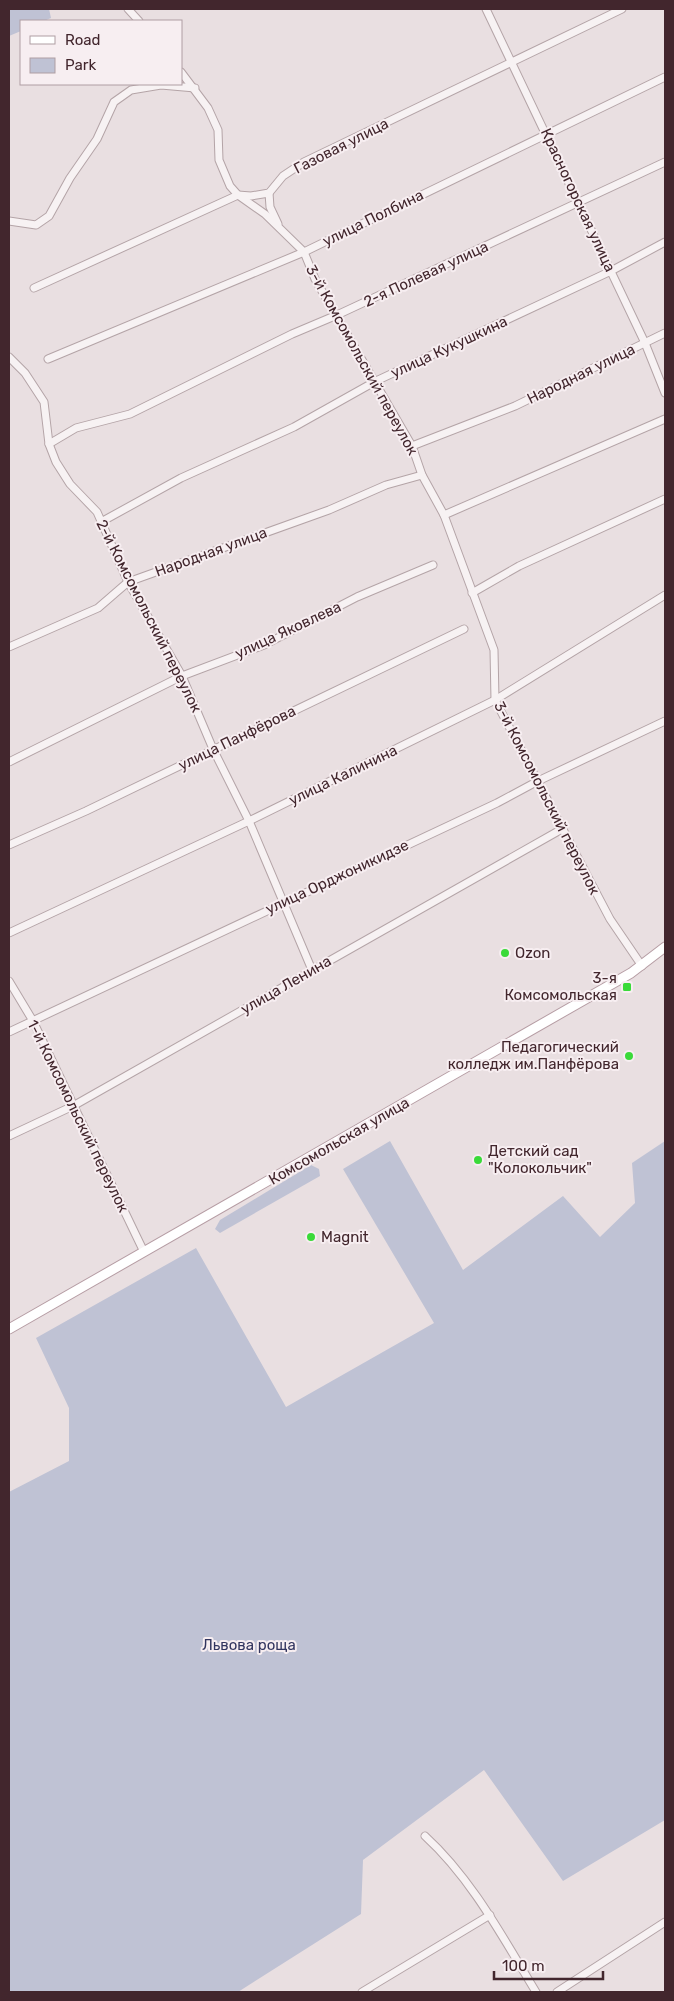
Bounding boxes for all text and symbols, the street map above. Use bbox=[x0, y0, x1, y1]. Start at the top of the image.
legend bbox=[20, 20, 182, 85]
text: Road bbox=[65, 31, 101, 49]
text: Park bbox=[65, 56, 96, 74]
street label: Газовая улица bbox=[291, 114, 391, 178]
street label: Красногорская улица bbox=[537, 125, 619, 275]
street label: улица Полбина bbox=[320, 186, 426, 250]
street label: 2-я Полевая улица bbox=[361, 237, 491, 311]
street label: 3-й Комсомольский переулок bbox=[302, 262, 422, 458]
street label: улица Кукушкина bbox=[388, 312, 510, 382]
street label: Народная улица bbox=[524, 340, 638, 408]
street label: 2-й Комсомольский переулок bbox=[92, 517, 206, 715]
street label: Народная улица bbox=[153, 523, 269, 581]
street label: улица Яковлева bbox=[232, 597, 344, 663]
street label: 3-й Комсомольский переулок bbox=[490, 698, 604, 898]
street label: улица Панфёрова bbox=[175, 702, 299, 774]
street label: улица Калинина bbox=[286, 741, 400, 809]
street label: улица Орджоникидзе bbox=[262, 836, 412, 918]
place label: Ozon bbox=[515, 944, 550, 962]
marker: Ozon bbox=[499, 947, 511, 959]
street label: улица Ленина bbox=[238, 952, 334, 1018]
place label: 3-я Комсомольская bbox=[504, 969, 617, 1004]
marker: 3-я Комсомольская bbox=[621, 981, 633, 993]
street label: 1-й Комсомольский переулок bbox=[23, 1017, 133, 1215]
place label: Педагогический колледж им.Панфёрова bbox=[448, 1038, 619, 1073]
marker: Педагогический колледж им.Панфёрова bbox=[623, 1050, 635, 1062]
street label: Комсомольская улица bbox=[265, 1093, 413, 1189]
place label: Детский сад "Колокольчик" bbox=[488, 1142, 592, 1177]
marker: Детский сад "Колокольчик" bbox=[472, 1154, 484, 1166]
place label: Magnit bbox=[321, 1228, 369, 1246]
marker: Magnit bbox=[305, 1231, 317, 1243]
park label: Львова роща bbox=[202, 1636, 296, 1654]
scale bar bbox=[494, 1948, 603, 1980]
text: 100 m bbox=[502, 1957, 544, 1975]

